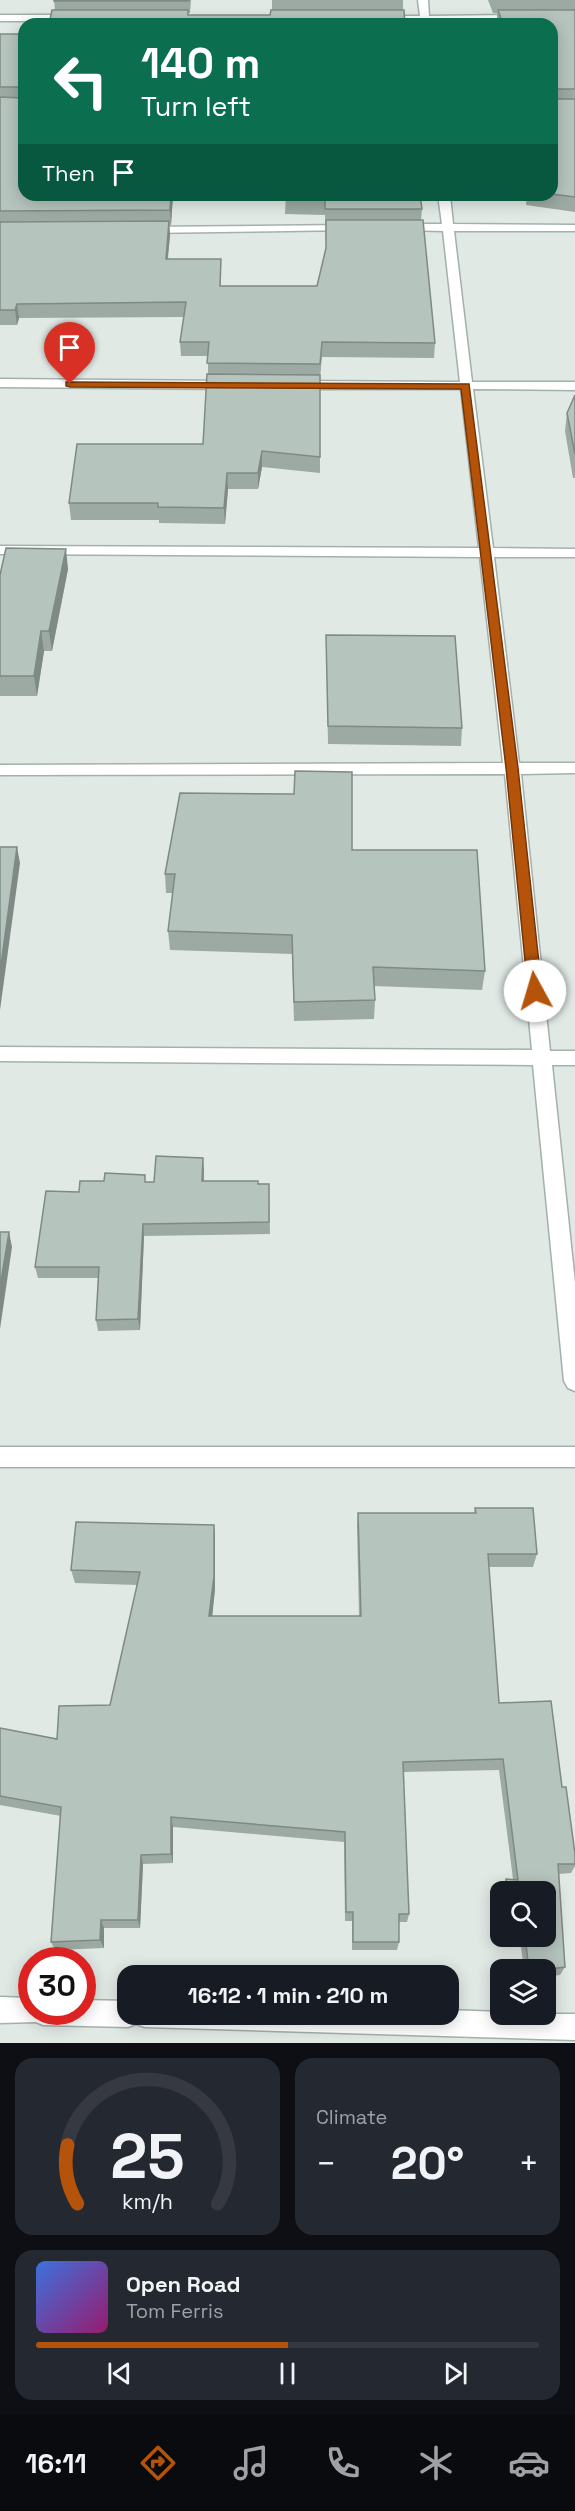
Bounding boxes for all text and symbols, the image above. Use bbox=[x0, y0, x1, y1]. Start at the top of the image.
text: 140 m bbox=[141, 37, 260, 90]
icon: left bbox=[42, 42, 120, 120]
text: Turn left bbox=[141, 89, 251, 124]
icon: arrive bbox=[107, 156, 140, 189]
text: Then bbox=[42, 159, 95, 187]
pin bbox=[44, 322, 95, 384]
icon: arrive bbox=[53, 331, 86, 364]
position arrow bbox=[503, 959, 567, 1023]
map controls bbox=[490, 1881, 556, 2025]
button: search bbox=[490, 1881, 556, 1947]
speed limit sign: 30 bbox=[18, 1947, 96, 2025]
button: layers bbox=[490, 1959, 556, 2025]
text: 16:12 · 1 min · 210 m bbox=[188, 1981, 388, 2009]
text: Climate bbox=[316, 2104, 387, 2130]
text: 25 bbox=[110, 2117, 185, 2196]
text: 20° bbox=[391, 2135, 464, 2192]
text: − bbox=[316, 2143, 336, 2185]
text: + bbox=[519, 2143, 539, 2185]
text: km/h bbox=[122, 2188, 173, 2215]
text: Open Road bbox=[126, 2270, 241, 2298]
text: Tom Ferris bbox=[126, 2298, 224, 2324]
icon: previous bbox=[103, 2357, 136, 2390]
icon: pause bbox=[271, 2357, 304, 2390]
icon: next bbox=[439, 2357, 472, 2390]
icon: directions bbox=[137, 2442, 179, 2484]
icon: music bbox=[230, 2442, 272, 2484]
icon: phone bbox=[322, 2442, 364, 2484]
icon: climate bbox=[415, 2442, 457, 2484]
icon: car bbox=[508, 2442, 550, 2484]
text: 16:11 bbox=[25, 2446, 87, 2481]

